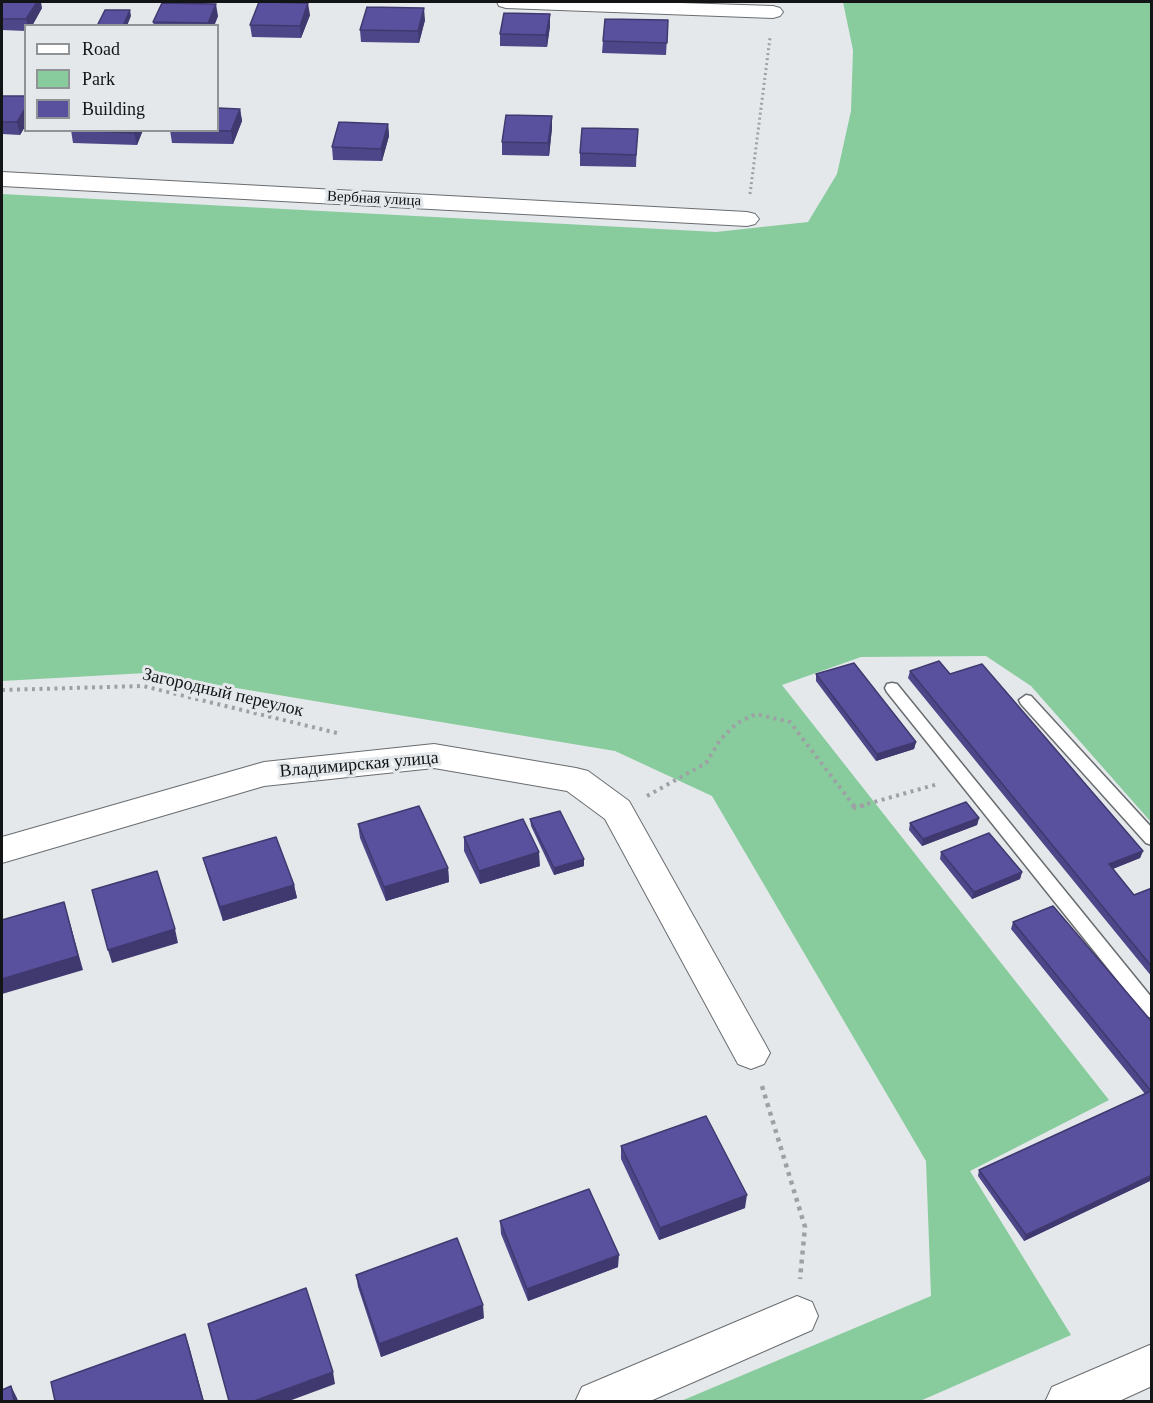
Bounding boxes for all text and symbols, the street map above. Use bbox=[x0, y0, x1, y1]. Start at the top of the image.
legend bbox=[24, 24, 219, 132]
text: Road bbox=[82, 39, 120, 59]
text: Park bbox=[82, 69, 115, 89]
text: Building bbox=[82, 99, 145, 119]
street label: Вербная улица bbox=[327, 188, 421, 210]
street label: Загородный переулок bbox=[140, 664, 306, 722]
street label: Владимирская улица bbox=[279, 747, 439, 783]

